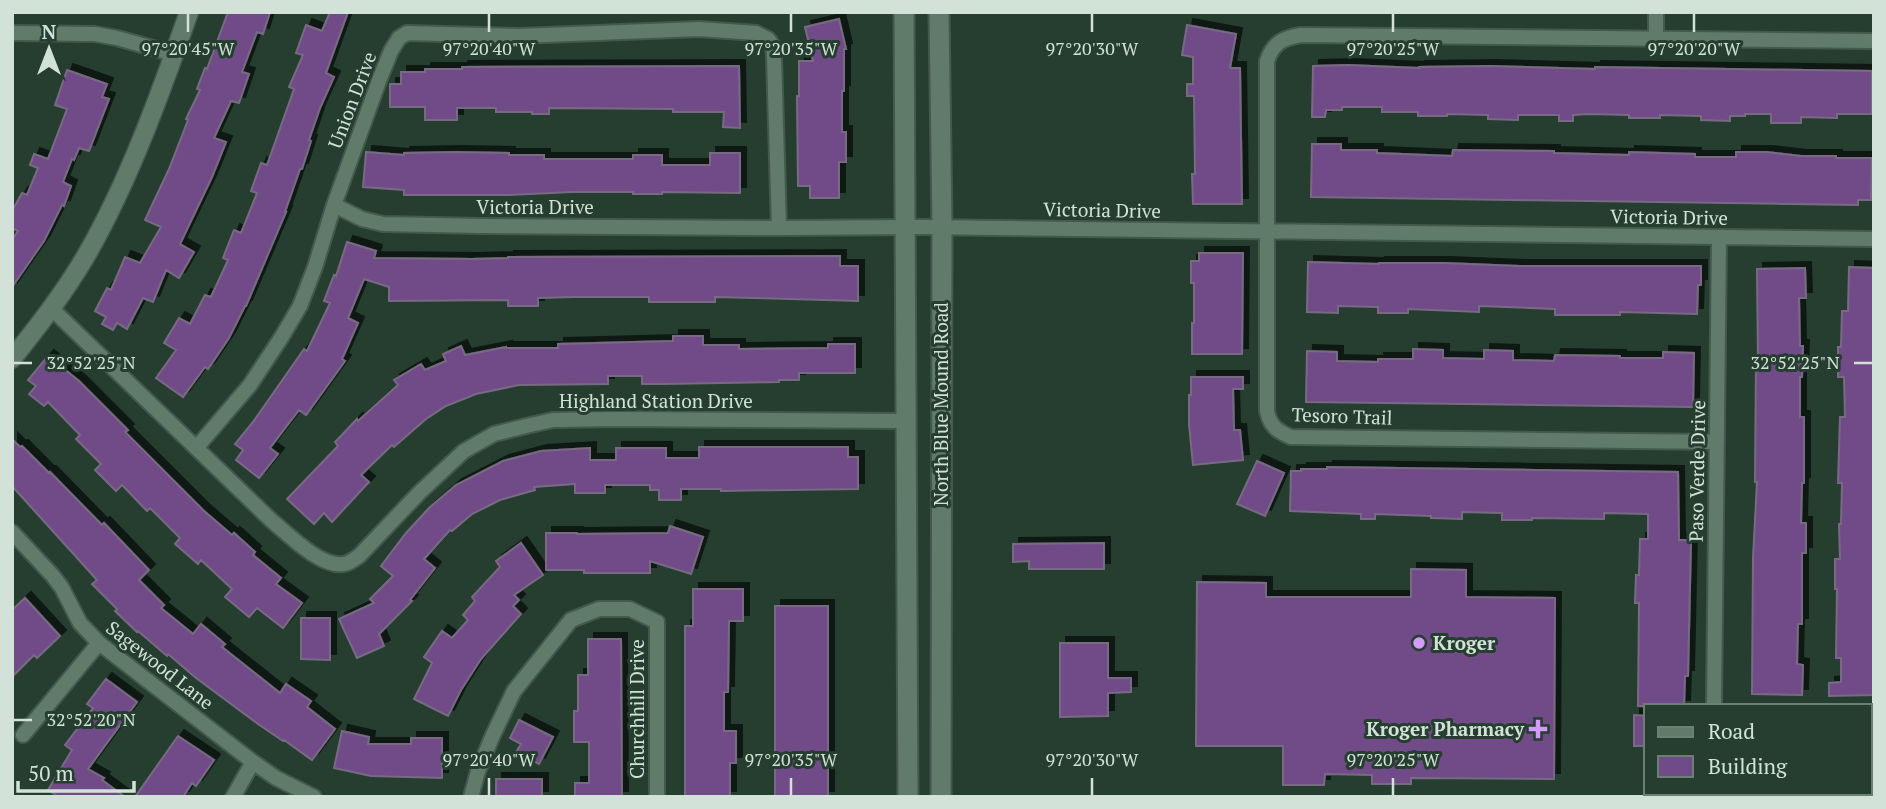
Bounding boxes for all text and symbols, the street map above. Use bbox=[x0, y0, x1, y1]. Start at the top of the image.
north arrow bbox=[14, 14, 84, 84]
text: N bbox=[42, 19, 57, 44]
text: 97°20'45"W bbox=[142, 36, 235, 60]
text: 97°20'40"W bbox=[443, 36, 536, 60]
text: 97°20'35"W bbox=[745, 36, 838, 60]
text: 97°20'30"W bbox=[1046, 36, 1139, 60]
text: 97°20'25"W bbox=[1347, 36, 1440, 60]
text: 97°20'20"W bbox=[1648, 36, 1741, 60]
street label: Union Drive bbox=[322, 48, 381, 152]
street label: Victoria Drive bbox=[476, 194, 594, 219]
street label: Victoria Drive bbox=[1043, 196, 1161, 223]
street label: Victoria Drive bbox=[1610, 203, 1728, 230]
street label: North Blue Mound Road bbox=[928, 302, 953, 506]
text: 32°52'25"N bbox=[46, 350, 136, 374]
text: 32°52'25"N bbox=[1750, 350, 1840, 374]
street label: Highland Station Drive bbox=[559, 388, 753, 413]
street label: Paso Verde Drive bbox=[1683, 400, 1710, 542]
street label: Tesoro Trail bbox=[1291, 401, 1393, 430]
street label: Sagewood Lane bbox=[101, 615, 219, 714]
place label: Kroger bbox=[1433, 630, 1496, 655]
marker: Kroger bbox=[1411, 635, 1427, 651]
street label: Churchhill Drive bbox=[624, 639, 649, 779]
legend bbox=[1644, 704, 1872, 795]
text: 32°52'20"N bbox=[46, 707, 136, 731]
place label: Kroger Pharmacy bbox=[1366, 716, 1525, 741]
text: Road bbox=[1708, 717, 1755, 745]
marker: Kroger Pharmacy bbox=[1530, 721, 1546, 737]
text: 97°20'40"W bbox=[443, 747, 536, 771]
text: 97°20'35"W bbox=[745, 747, 838, 771]
text: 97°20'30"W bbox=[1046, 747, 1139, 771]
text: 97°20'25"W bbox=[1347, 747, 1440, 771]
scale bar bbox=[18, 750, 133, 794]
text: Building bbox=[1708, 752, 1788, 780]
text: 50 m bbox=[28, 759, 74, 787]

